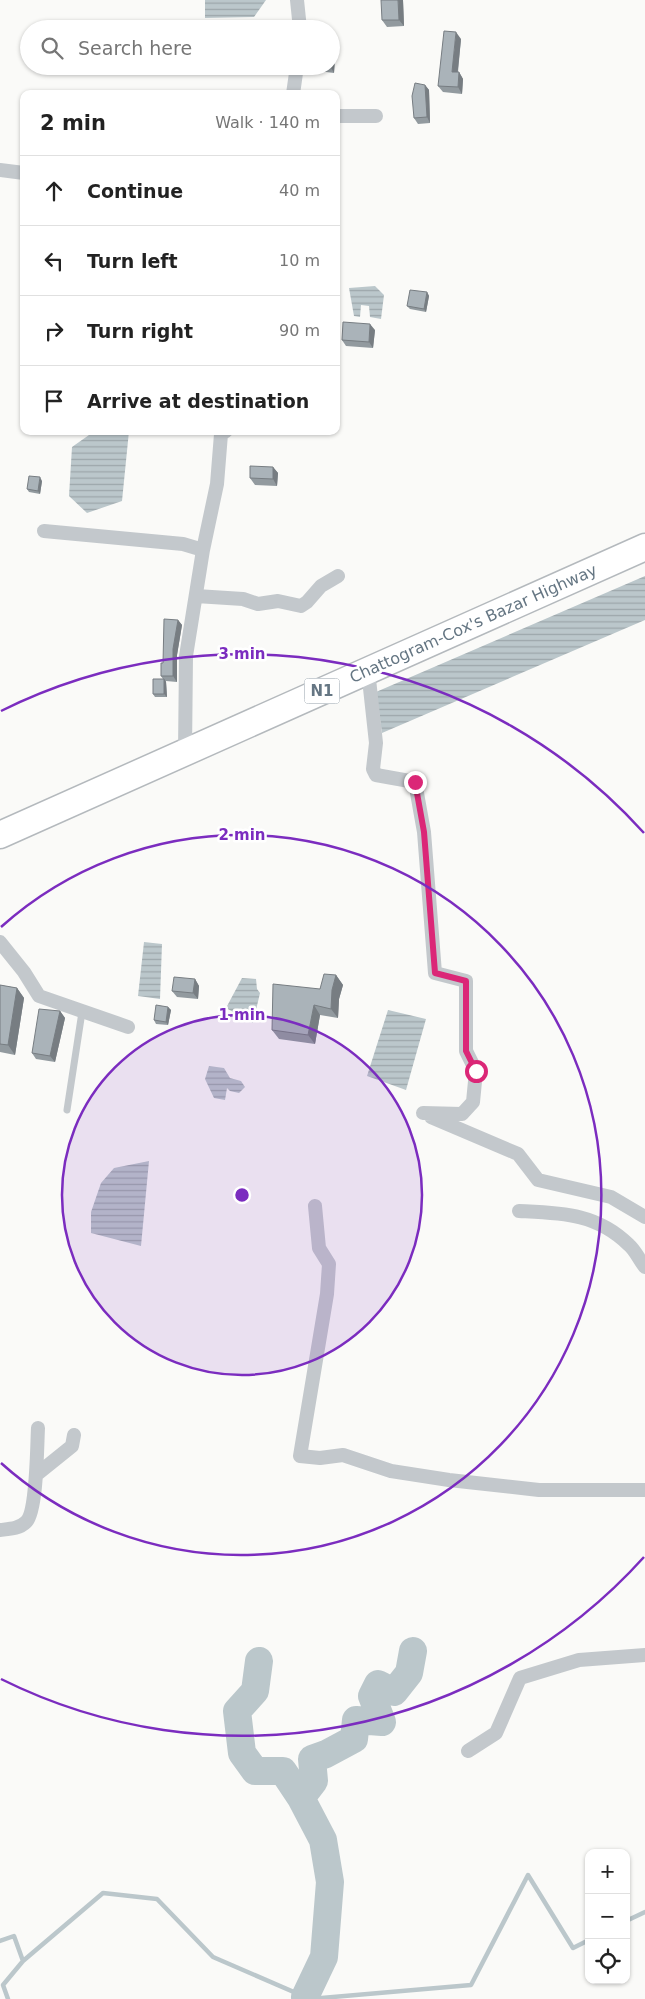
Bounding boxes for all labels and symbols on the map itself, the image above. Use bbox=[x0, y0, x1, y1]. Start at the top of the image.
street label: Chattogram-Cox's Bazar Highway bbox=[347, 560, 600, 687]
text: 3 min bbox=[218, 645, 266, 663]
road number: N1 bbox=[304, 678, 340, 704]
route end bbox=[404, 771, 427, 794]
text: 2 min bbox=[218, 826, 266, 844]
text: 1 min bbox=[218, 1006, 266, 1024]
route start bbox=[465, 1060, 488, 1083]
centre of rings bbox=[233, 1186, 251, 1204]

